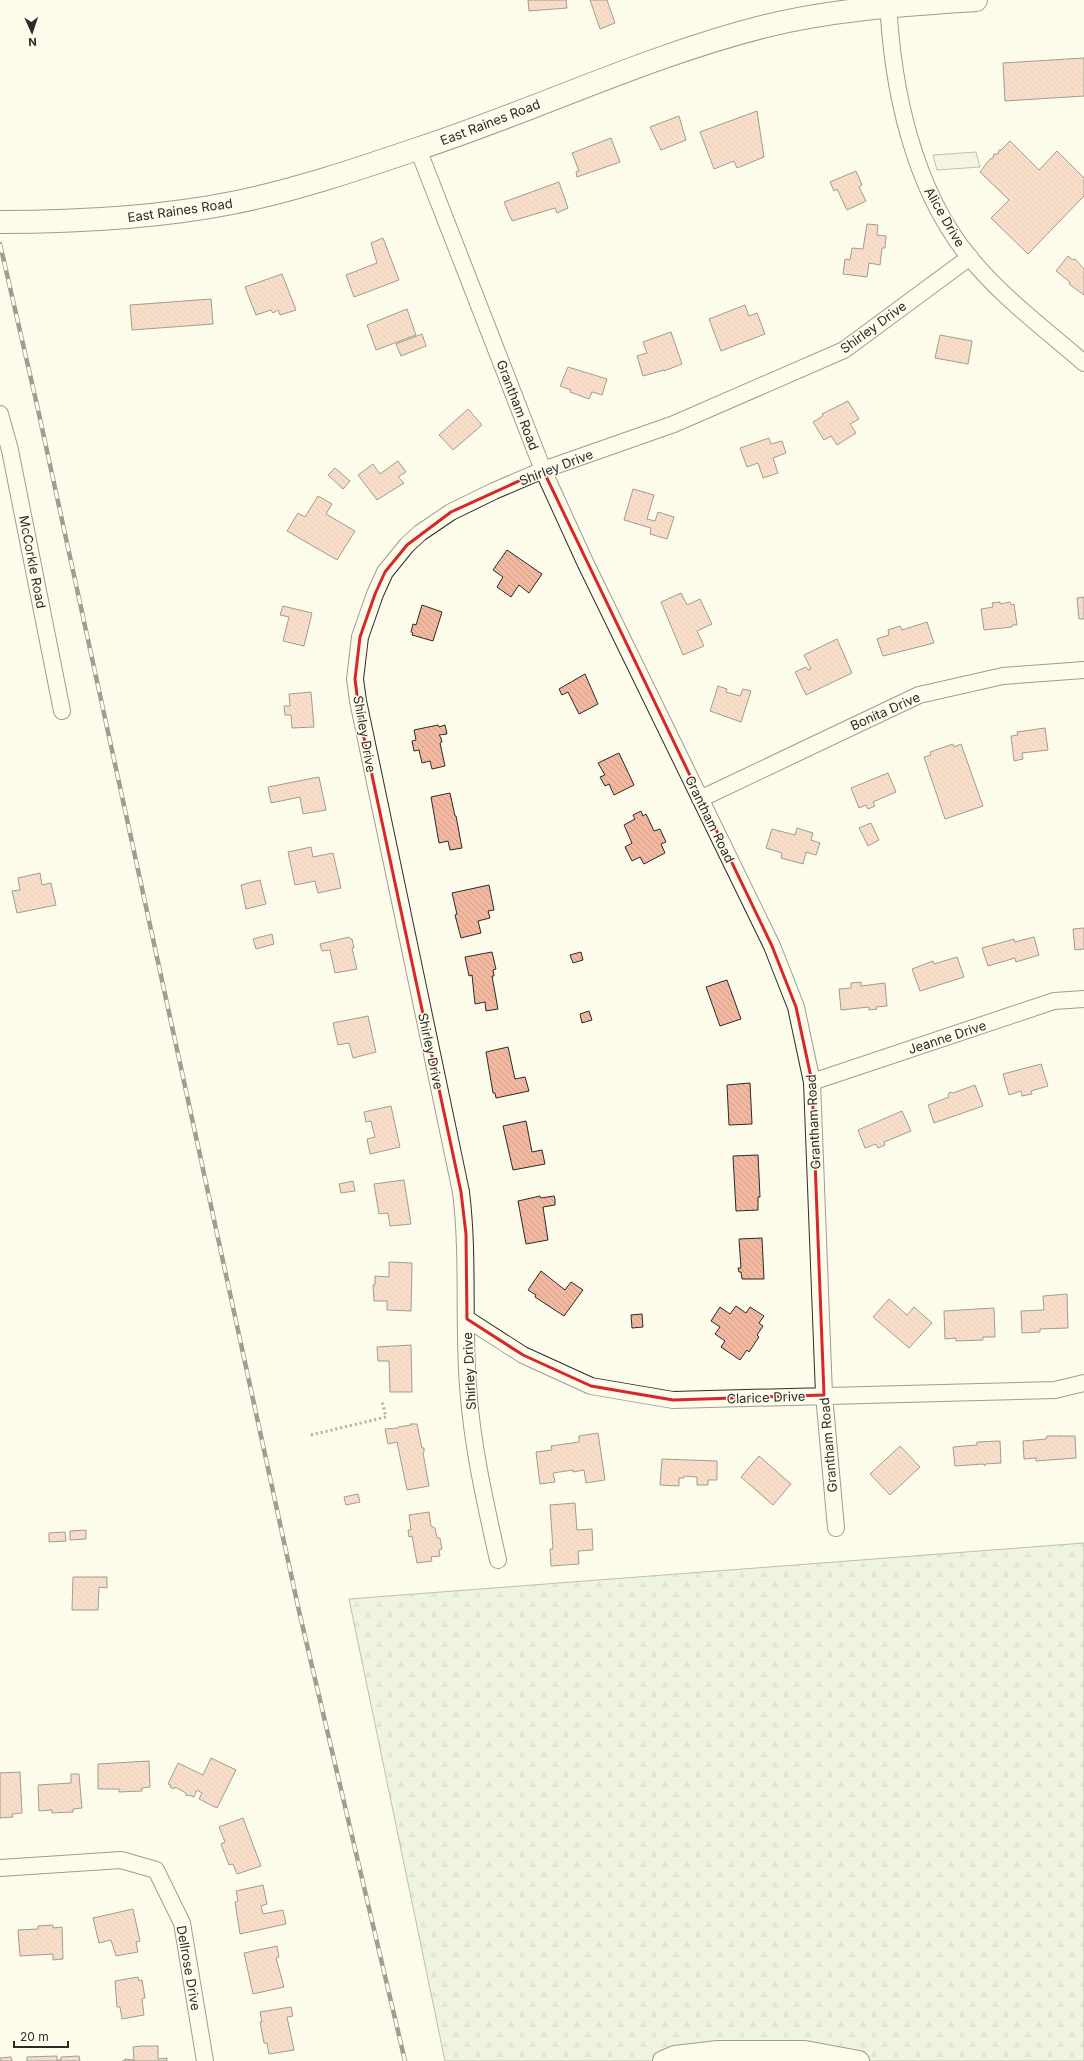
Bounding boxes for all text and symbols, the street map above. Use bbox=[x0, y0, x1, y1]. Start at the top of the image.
north arrow bbox=[12, 12, 52, 52]
text: N bbox=[28, 35, 37, 49]
street label: East Raines Road bbox=[438, 96, 542, 148]
street label: Alice Drive bbox=[922, 184, 968, 250]
street label: East Raines Road bbox=[127, 195, 233, 225]
street label: Shirley Drive bbox=[837, 298, 909, 356]
street label: Grantham Road bbox=[493, 358, 543, 452]
street label: Shirley Drive bbox=[517, 446, 595, 488]
street label: McCorkle Road bbox=[16, 514, 50, 610]
street label: Bonita Drive bbox=[848, 689, 922, 733]
street label: Shirley Drive bbox=[350, 694, 380, 774]
street label: Grantham Road bbox=[682, 773, 738, 865]
street label: Shirley Drive bbox=[415, 1011, 447, 1091]
street label: Jeanne Drive bbox=[906, 1017, 988, 1057]
street label: Grantham Road bbox=[803, 1074, 823, 1170]
street label: Shirley Drive bbox=[459, 1332, 479, 1410]
street label: Clarice Drive bbox=[726, 1388, 806, 1406]
street label: Grantham Road bbox=[816, 1397, 840, 1493]
street label: Dellrose Drive bbox=[174, 1924, 204, 2012]
scale bar bbox=[14, 2023, 68, 2049]
text: 20 m bbox=[20, 2029, 49, 2044]

